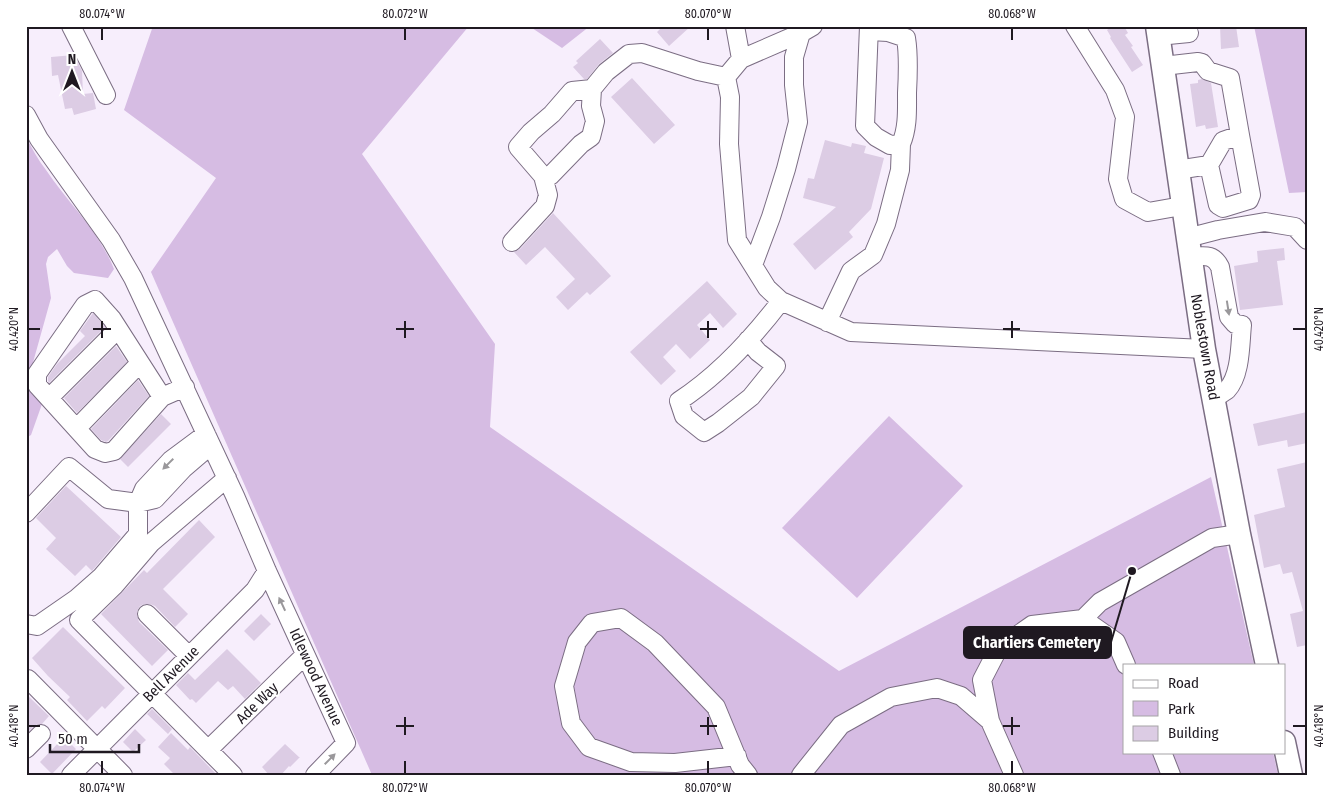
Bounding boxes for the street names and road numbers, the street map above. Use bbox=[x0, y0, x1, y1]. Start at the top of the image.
street label: Noblestown Road bbox=[1187, 292, 1223, 402]
street label: Idlewood Avenue bbox=[286, 625, 346, 729]
street label: Bell Avenue bbox=[139, 642, 203, 706]
street label: Ade Way bbox=[232, 678, 282, 727]

